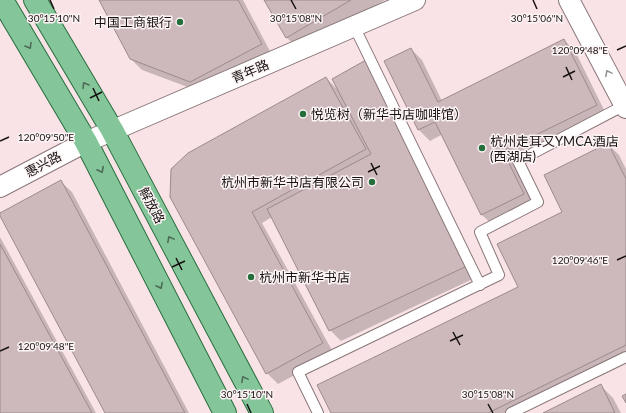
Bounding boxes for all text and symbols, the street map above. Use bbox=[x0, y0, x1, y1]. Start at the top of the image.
text: 30°15'10"N bbox=[28, 12, 80, 24]
text: 30°15'08"N bbox=[270, 12, 322, 24]
text: 30°15'06"N bbox=[511, 12, 563, 24]
place label: 中国工商银行 bbox=[94, 14, 172, 30]
marker: 中国工商银行 bbox=[175, 17, 185, 27]
one-way arrow bbox=[24, 42, 31, 49]
text: 120°09'48"E bbox=[552, 44, 608, 56]
street label: 青年路 bbox=[229, 56, 271, 86]
one-way arrow bbox=[605, 70, 612, 77]
one-way arrow bbox=[82, 82, 89, 89]
place label: 悦览树（新华书店咖啡馆） bbox=[311, 106, 467, 122]
marker: 悦览树（新华书店咖啡馆） bbox=[298, 109, 308, 119]
text: 120°09'50"E bbox=[18, 131, 74, 143]
place label: 杭州走耳又YMCA酒店 (西湖店) bbox=[490, 133, 619, 164]
marker: 杭州走耳又YMCA酒店 (西湖店) bbox=[477, 143, 487, 153]
street label: 惠兴路 bbox=[22, 148, 64, 180]
one-way arrow bbox=[96, 166, 103, 174]
place label: 杭州市新华书店有限公司 bbox=[221, 174, 364, 190]
marker: 杭州市新华书店有限公司 bbox=[367, 177, 377, 187]
street label: 解放路 bbox=[136, 184, 168, 226]
one-way arrow bbox=[167, 236, 174, 243]
text: 120°09'46"E bbox=[552, 254, 608, 266]
place label: 杭州市新华书店 bbox=[259, 269, 350, 285]
marker: 杭州市新华书店 bbox=[246, 272, 256, 282]
one-way arrow bbox=[155, 282, 163, 289]
text: 120°09'48"E bbox=[18, 340, 74, 352]
one-way arrow bbox=[241, 375, 249, 383]
text: 30°15'10"N bbox=[221, 388, 273, 400]
text: 30°15'08"N bbox=[462, 388, 514, 400]

